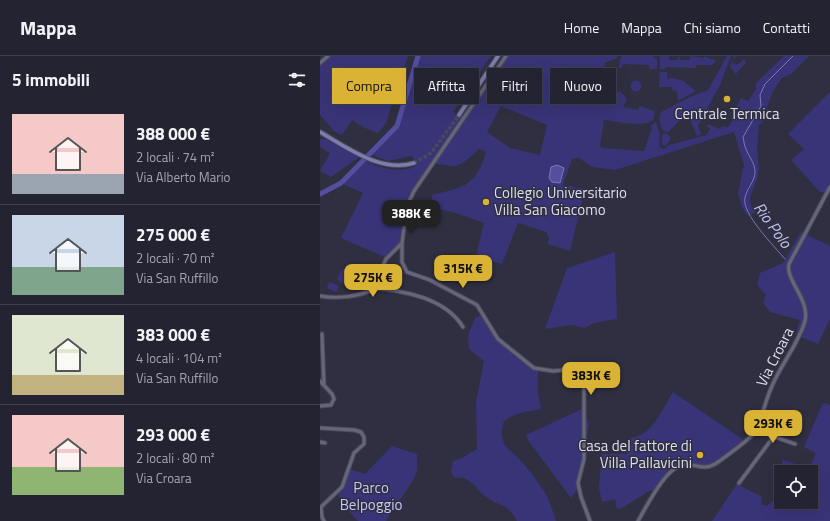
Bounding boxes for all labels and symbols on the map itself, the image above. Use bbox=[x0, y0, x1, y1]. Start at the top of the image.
marker: Centrale Termica bbox=[722, 94, 732, 104]
place label: Centrale Termica bbox=[674, 102, 780, 125]
place label: Collegio Universitario Villa San Giacomo bbox=[494, 181, 627, 221]
marker: Collegio Universitario Villa San Giacomo bbox=[481, 197, 491, 207]
water label: Rio Polo bbox=[748, 197, 799, 254]
pin: 388K € bbox=[378, 200, 444, 234]
pin: 315K € bbox=[430, 255, 496, 289]
pin: 275K € bbox=[340, 264, 406, 298]
street label: Via Croara bbox=[750, 323, 800, 391]
pin: 383K € bbox=[558, 362, 624, 396]
pin: 293K € bbox=[740, 410, 806, 444]
place label: Casa del fattore di Villa Pallavicini bbox=[578, 434, 692, 474]
marker: Casa del fattore di Villa Pallavicini bbox=[695, 450, 705, 460]
park label: Parco Belpoggio bbox=[340, 476, 402, 516]

